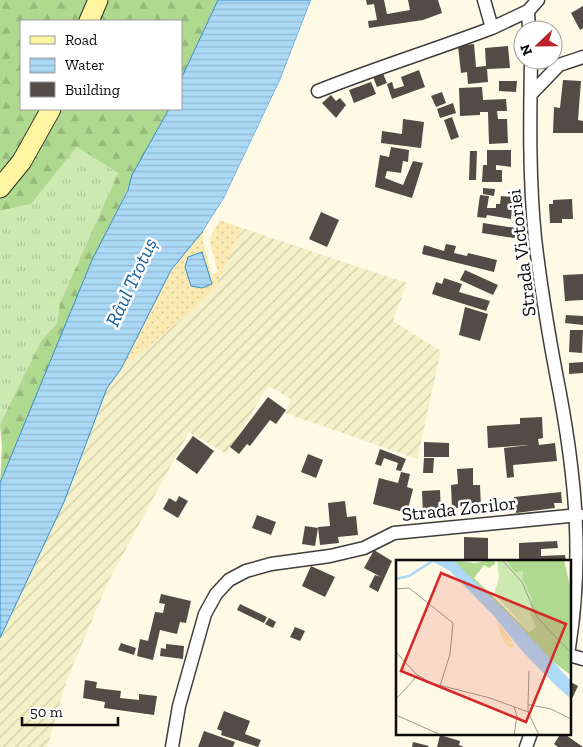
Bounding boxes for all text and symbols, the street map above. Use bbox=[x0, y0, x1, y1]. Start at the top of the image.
legend bbox=[20, 20, 182, 110]
north arrow bbox=[513, 20, 563, 70]
text: Road bbox=[65, 31, 98, 49]
text: N bbox=[516, 41, 536, 58]
text: Water bbox=[65, 56, 105, 74]
text: Building bbox=[65, 81, 120, 99]
street label: Strada Victoriei bbox=[502, 188, 541, 318]
water label: Râul Trotuș bbox=[100, 234, 162, 330]
street label: Strada Zorilor bbox=[401, 491, 517, 526]
inset map bbox=[396, 560, 570, 734]
scale bar bbox=[22, 694, 119, 726]
text: 50 m bbox=[30, 703, 63, 721]

